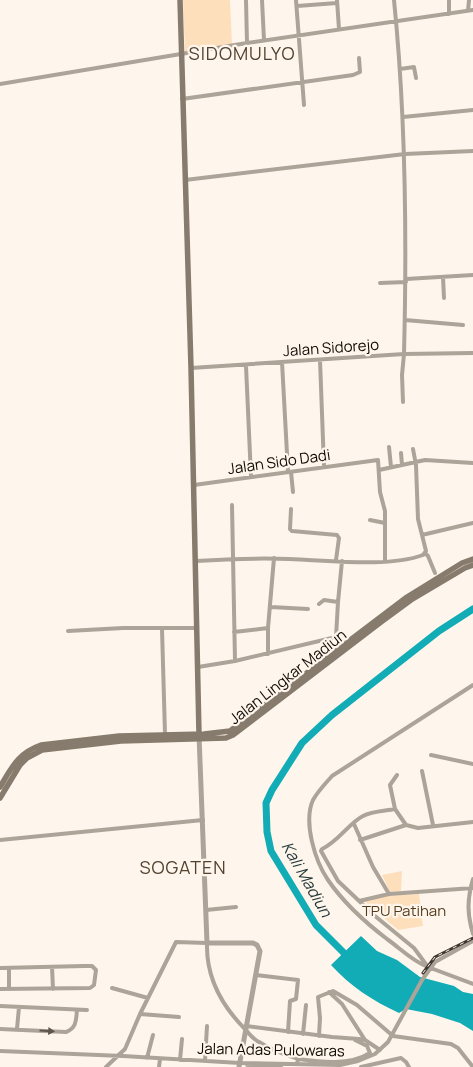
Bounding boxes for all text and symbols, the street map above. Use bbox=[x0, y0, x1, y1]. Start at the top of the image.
district label: SIDOMULYO bbox=[189, 41, 295, 65]
street label: Jalan Sidorejo bbox=[282, 334, 380, 361]
street label: Jalan Sido Dadi bbox=[226, 444, 332, 479]
street label: Jalan Lingkar Madiun bbox=[225, 624, 351, 729]
water label: Kali Madiun bbox=[277, 837, 338, 921]
district label: SOGATEN bbox=[139, 855, 227, 879]
park label: TPU Patihan bbox=[362, 900, 446, 921]
one-way arrow bbox=[39, 1028, 55, 1036]
street label: Jalan Adas Pulowaras bbox=[197, 1038, 345, 1061]

